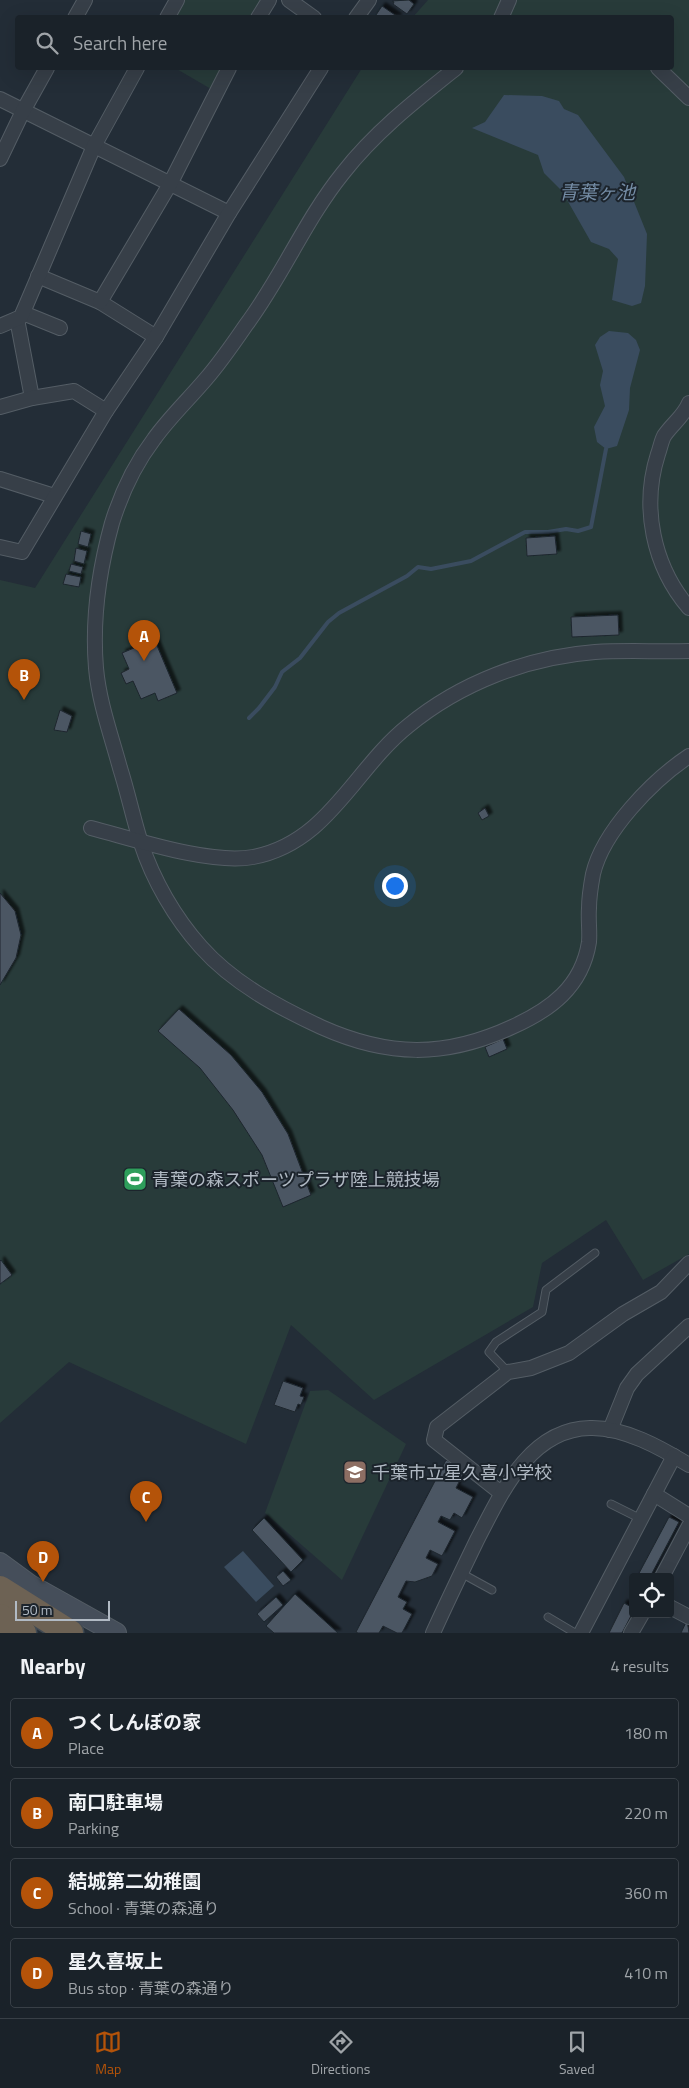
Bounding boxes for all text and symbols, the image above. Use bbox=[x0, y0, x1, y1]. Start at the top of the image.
search box bbox=[15, 15, 674, 70]
text: Search here bbox=[73, 28, 167, 57]
icon: search bbox=[33, 29, 61, 57]
water label: 青葉ヶ池 bbox=[559, 177, 637, 206]
pin: A bbox=[128, 620, 160, 661]
pin: B bbox=[8, 659, 40, 700]
your location bbox=[382, 873, 408, 899]
sports icon: 青葉の森スポーツプラザ陸上競技場 bbox=[122, 1166, 148, 1192]
place label: 青葉の森スポーツプラザ陸上競技場 bbox=[152, 1166, 440, 1193]
school or university icon: 千葉市立星久喜小学校 bbox=[342, 1459, 368, 1485]
place label: 千葉市立星久喜小学校 bbox=[372, 1459, 552, 1486]
pin: C bbox=[130, 1481, 162, 1522]
pin: D bbox=[27, 1541, 59, 1582]
map controls bbox=[629, 1573, 674, 1618]
button: locate bbox=[629, 1573, 674, 1618]
scale bar bbox=[15, 1598, 110, 1621]
text: 50 m bbox=[22, 1599, 52, 1620]
text: Nearby bbox=[20, 1650, 85, 1682]
text: 4 results bbox=[610, 1654, 669, 1678]
text: つくしんぼの家 bbox=[68, 1707, 201, 1736]
text: A bbox=[32, 1721, 42, 1745]
text: 180 m bbox=[624, 1721, 668, 1745]
text: Place bbox=[68, 1736, 104, 1760]
text: 南口駐車場 bbox=[68, 1787, 163, 1816]
text: B bbox=[32, 1801, 42, 1825]
text: 220 m bbox=[624, 1801, 668, 1825]
text: Parking bbox=[68, 1816, 119, 1840]
text: 結城第二幼稚園 bbox=[68, 1866, 201, 1895]
text: C bbox=[33, 1881, 41, 1905]
text: 360 m bbox=[624, 1881, 668, 1905]
text: School · 青葉の森通り bbox=[68, 1896, 219, 1920]
text: 星久喜坂上 bbox=[68, 1946, 163, 1975]
text: D bbox=[32, 1961, 42, 1985]
text: 410 m bbox=[624, 1961, 668, 1985]
text: Bus stop · 青葉の森通り bbox=[68, 1976, 234, 2000]
tab: Map bbox=[94, 2028, 122, 2079]
tab: Directions bbox=[311, 2028, 370, 2079]
tab: Saved bbox=[559, 2028, 595, 2079]

